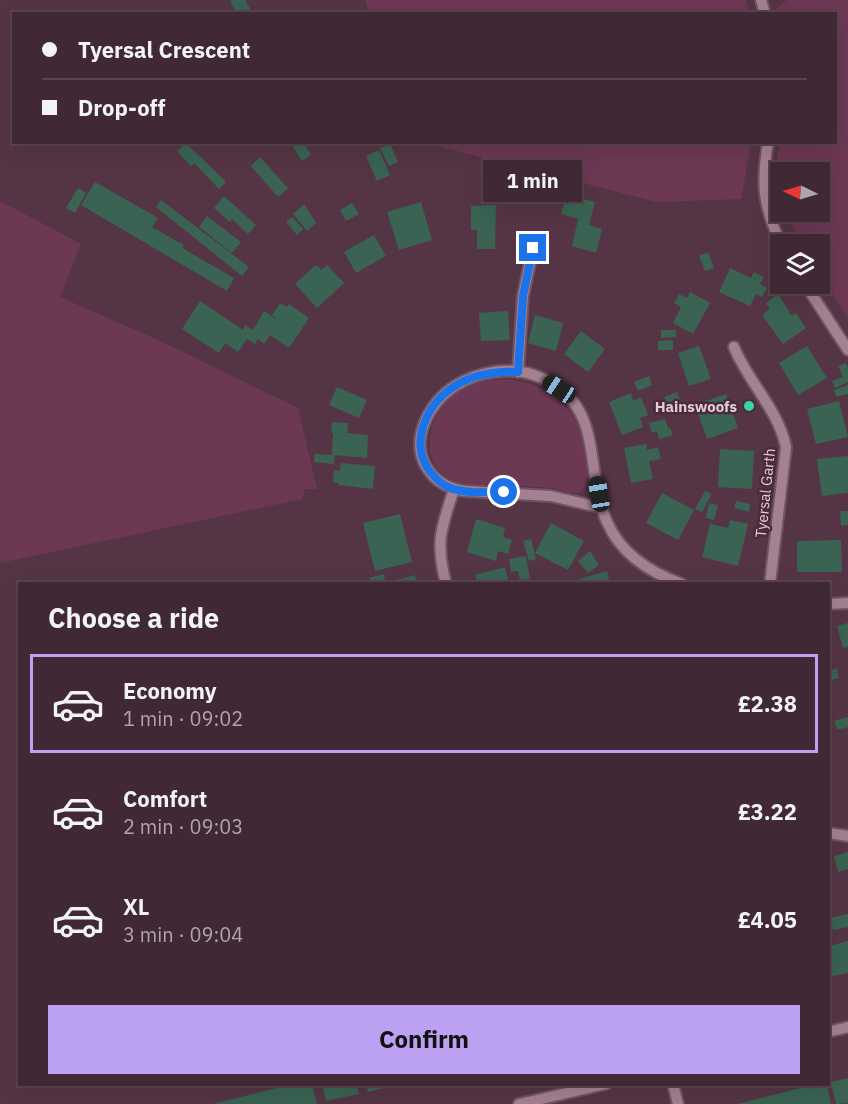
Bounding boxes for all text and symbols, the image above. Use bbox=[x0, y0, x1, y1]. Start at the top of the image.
text: Tyersal Crescent bbox=[78, 35, 250, 64]
text: Drop-off bbox=[78, 93, 165, 122]
callout: 1 min bbox=[484, 161, 582, 203]
north arrow bbox=[770, 162, 830, 222]
map controls bbox=[770, 162, 830, 294]
text: 1 min bbox=[506, 167, 559, 194]
route end bbox=[519, 234, 546, 261]
button: layers bbox=[770, 234, 830, 294]
car bbox=[539, 372, 579, 406]
place label: Hainswoofs bbox=[655, 397, 737, 416]
marker: Hainswoofs bbox=[742, 399, 756, 413]
street label: Tyersal Garth bbox=[751, 447, 779, 539]
car bbox=[587, 475, 611, 513]
route start bbox=[490, 478, 517, 505]
text: Choose a ride bbox=[48, 600, 219, 635]
text: Economy bbox=[123, 676, 217, 705]
icon: car bbox=[51, 677, 105, 731]
text: £2.38 bbox=[738, 689, 797, 718]
text: 1 min · 09:02 bbox=[123, 705, 243, 732]
text: Comfort bbox=[123, 784, 207, 813]
icon: car bbox=[51, 785, 105, 839]
text: £3.22 bbox=[738, 797, 797, 826]
text: 2 min · 09:03 bbox=[123, 813, 243, 840]
text: XL bbox=[123, 892, 149, 921]
icon: car bbox=[51, 893, 105, 947]
text: £4.05 bbox=[738, 905, 797, 934]
text: 3 min · 09:04 bbox=[123, 921, 243, 948]
button: Confirm bbox=[48, 1005, 800, 1074]

